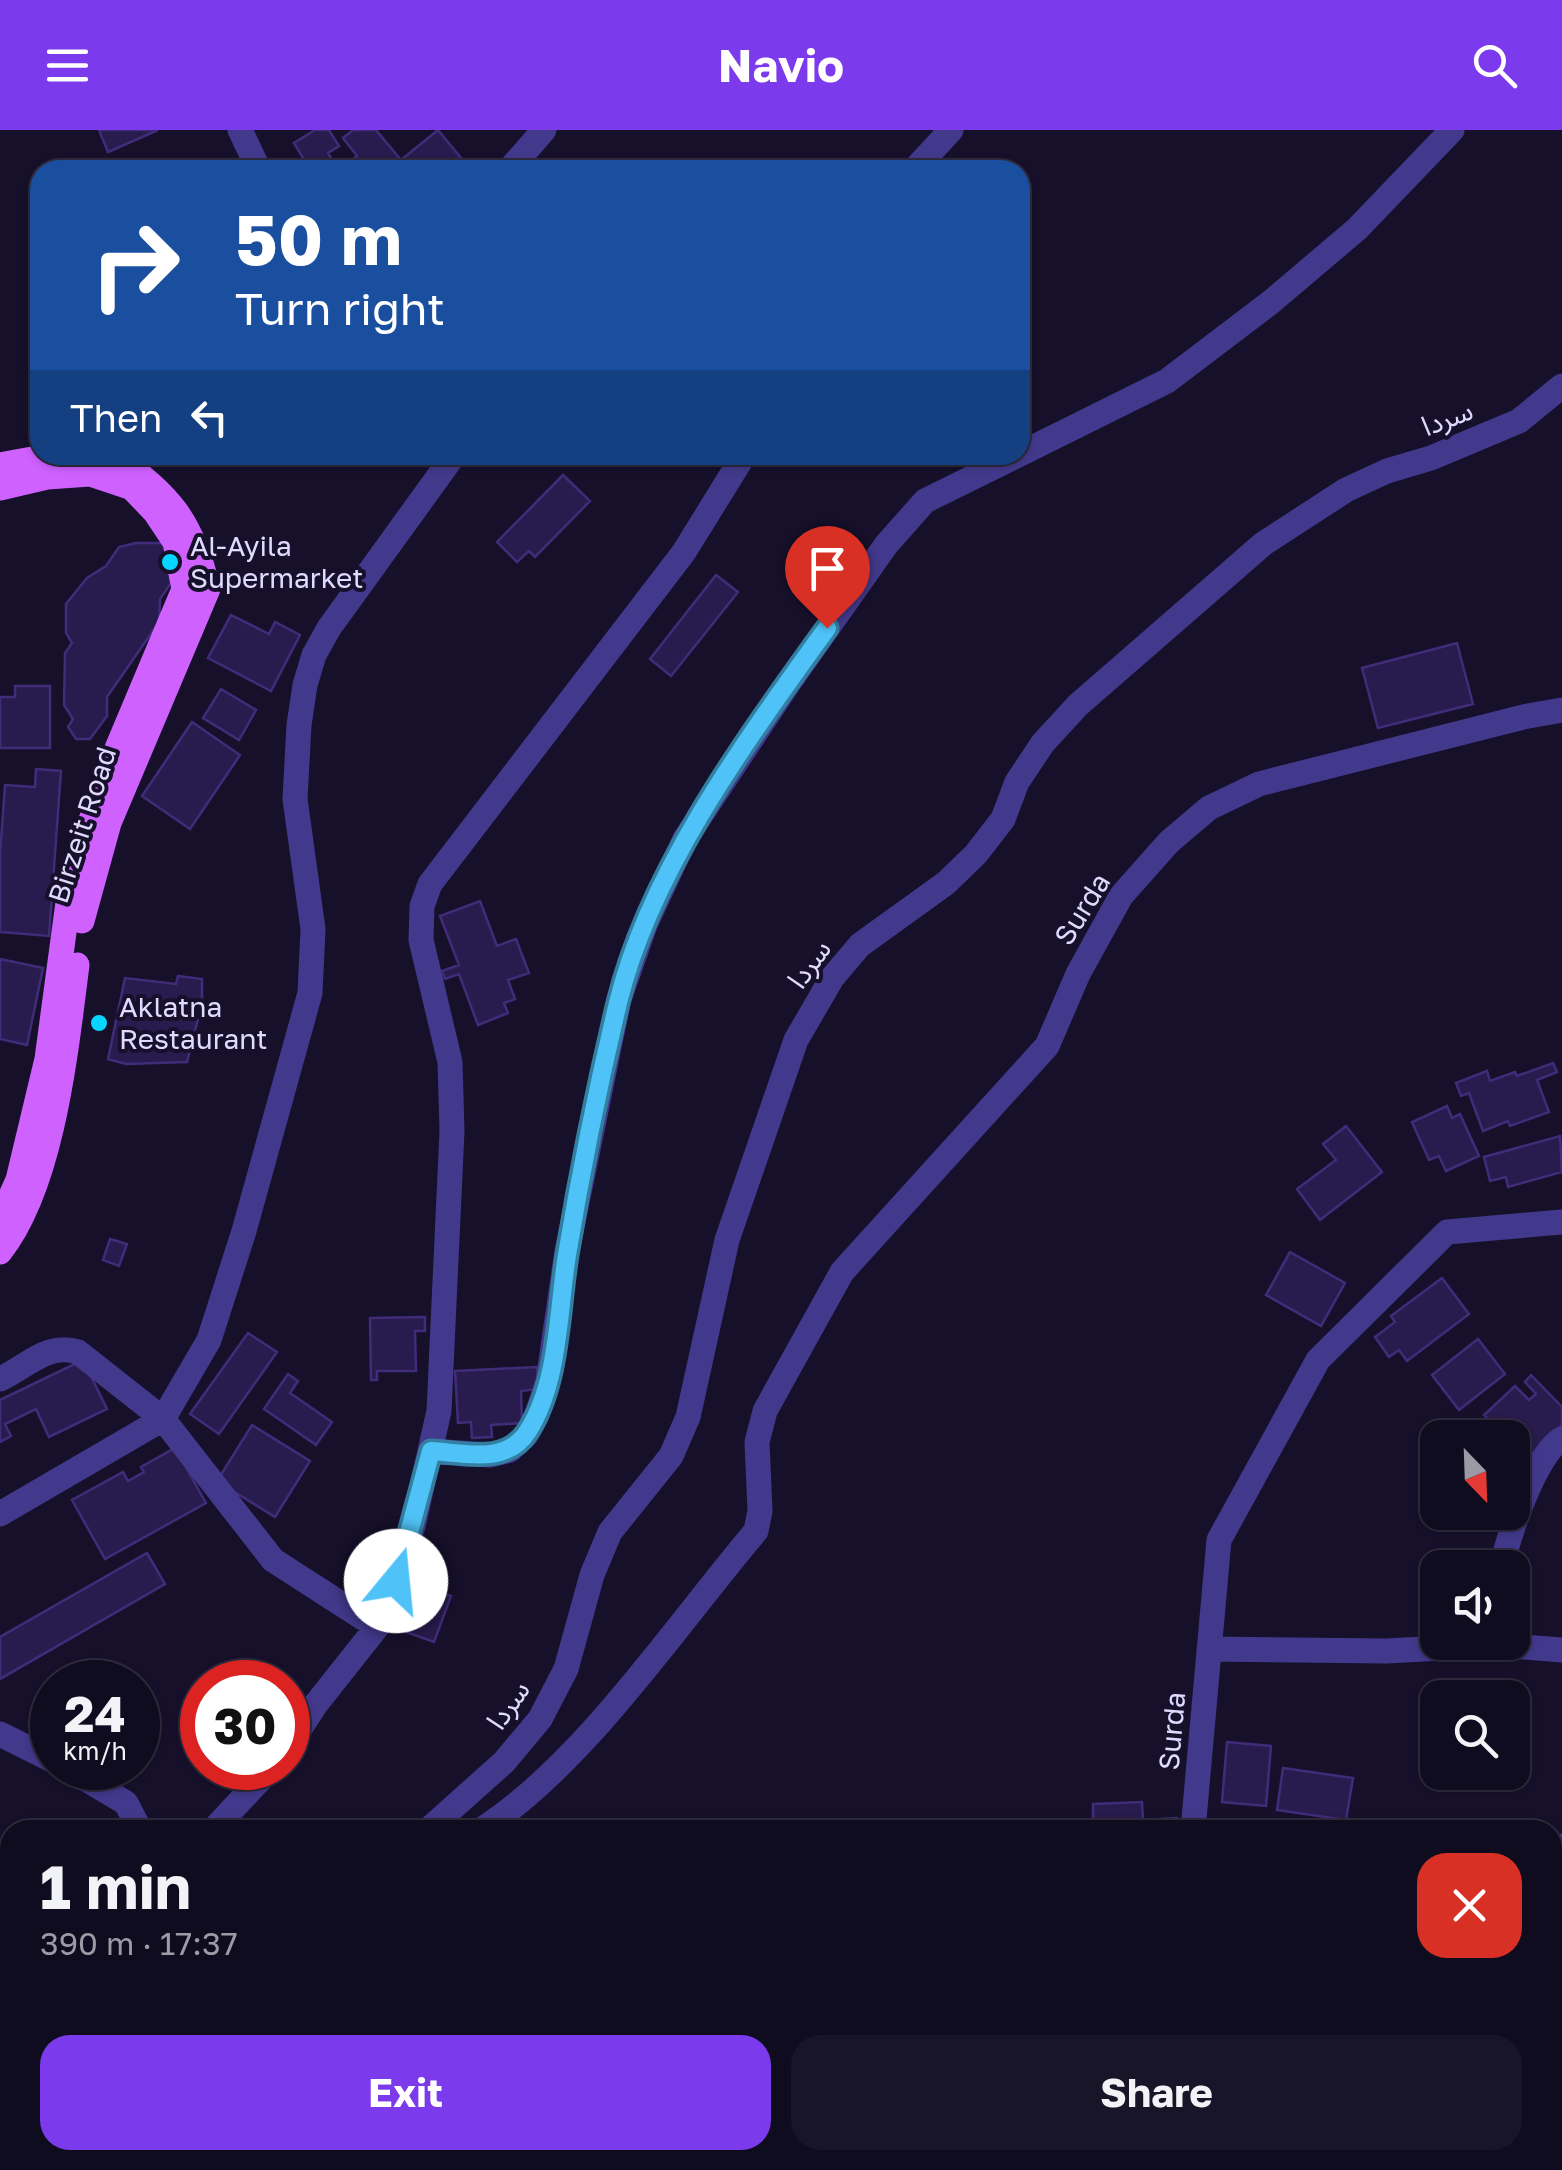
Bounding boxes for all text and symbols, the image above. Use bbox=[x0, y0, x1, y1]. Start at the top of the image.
icon: menu bbox=[40, 38, 95, 93]
text: Navio bbox=[718, 38, 844, 92]
icon: search bbox=[1467, 38, 1522, 93]
text: 50 m bbox=[235, 196, 402, 280]
icon: right bbox=[70, 200, 200, 330]
text: Turn right bbox=[235, 281, 445, 335]
icon: left bbox=[182, 390, 237, 445]
street label: سردا bbox=[1417, 393, 1477, 443]
text: Then bbox=[70, 395, 162, 440]
pin bbox=[785, 526, 870, 629]
place label: Al-Ayila Supermarket bbox=[190, 529, 363, 594]
icon: arrive bbox=[800, 541, 855, 596]
marker: Al-Ayila Supermarket bbox=[159, 551, 181, 573]
street label: Birzeit Road bbox=[41, 743, 122, 907]
street label: Surda bbox=[1047, 867, 1116, 951]
street label: سردا bbox=[780, 933, 838, 995]
place label: Aklatna Restaurant bbox=[119, 990, 267, 1055]
marker: Aklatna Restaurant bbox=[88, 1012, 110, 1034]
north arrow bbox=[1420, 1420, 1530, 1530]
map controls bbox=[1420, 1420, 1530, 1790]
position arrow bbox=[344, 1529, 448, 1633]
button: sound bbox=[1420, 1550, 1530, 1660]
speed limit sign: 30 bbox=[180, 1660, 310, 1790]
street label: سردا bbox=[479, 1674, 537, 1736]
button: search bbox=[1420, 1680, 1530, 1790]
text: 24 bbox=[64, 1683, 126, 1743]
street label: Surda bbox=[1152, 1690, 1191, 1772]
text: km/h bbox=[63, 1735, 127, 1766]
text: 1 min bbox=[40, 1850, 191, 1922]
button: close bbox=[1417, 1853, 1522, 1958]
text: 390 m · 17:37 bbox=[40, 1924, 238, 1962]
button: Exit bbox=[40, 2035, 771, 2150]
button: Share bbox=[791, 2035, 1522, 2150]

